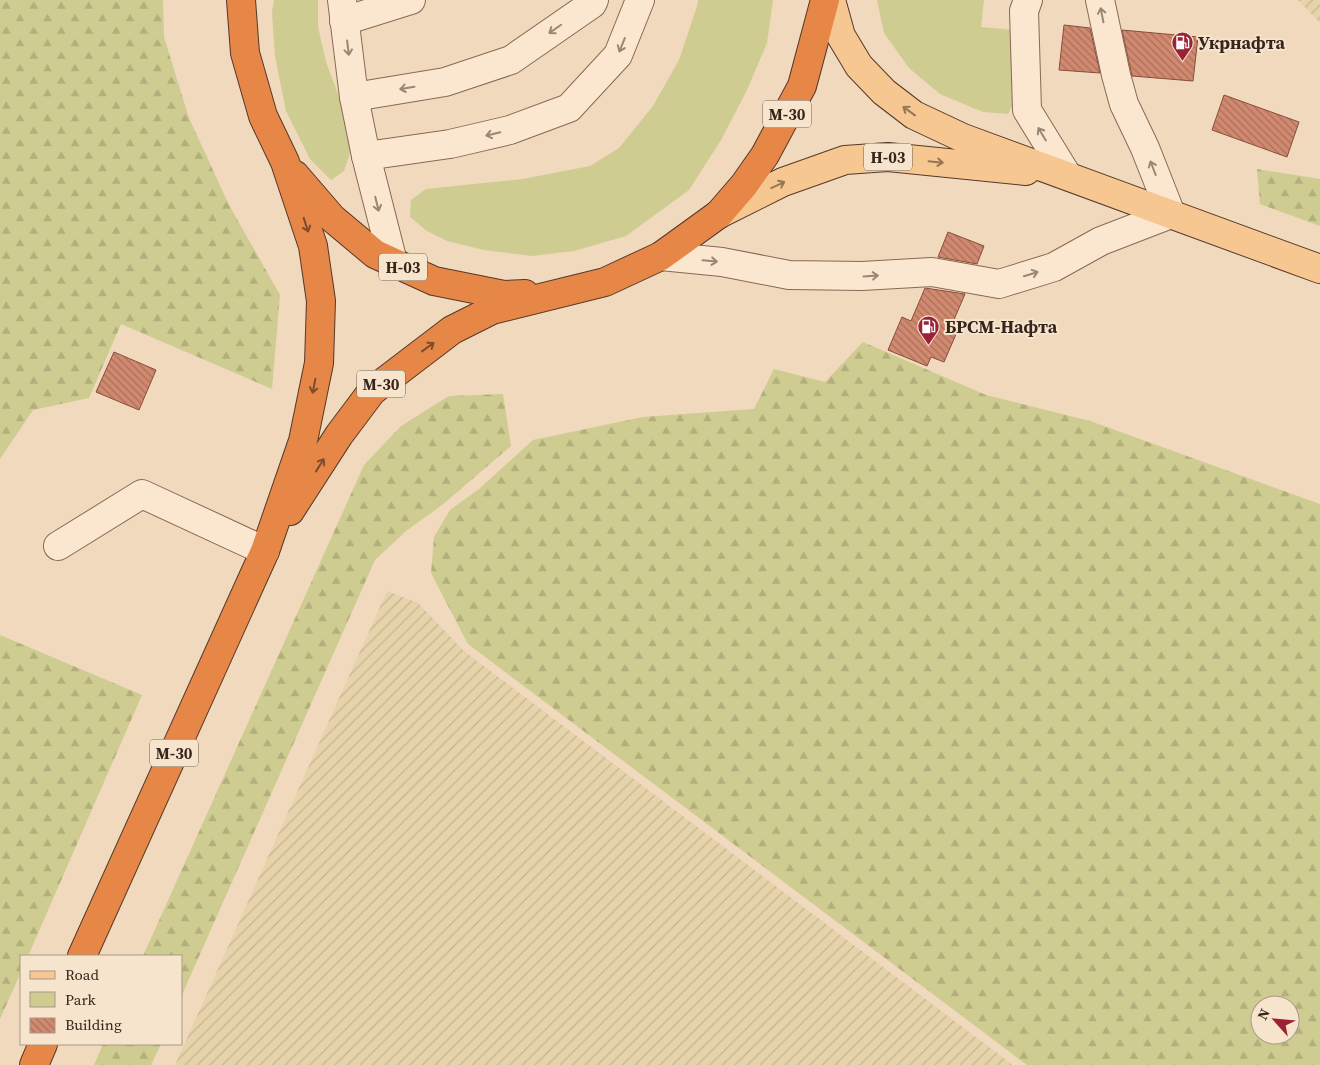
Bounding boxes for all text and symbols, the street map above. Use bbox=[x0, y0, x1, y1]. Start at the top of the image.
one-way arrow bbox=[1097, 7, 1107, 23]
one-way arrow bbox=[549, 24, 563, 34]
place label: Укрнафта bbox=[1198, 30, 1285, 55]
fuel station icon: Укрнафта bbox=[1170, 31, 1194, 62]
one-way arrow bbox=[616, 37, 626, 52]
one-way arrow bbox=[343, 40, 353, 56]
one-way arrow bbox=[399, 84, 415, 94]
road number: М-30 bbox=[763, 100, 811, 128]
one-way arrow bbox=[902, 106, 916, 116]
one-way arrow bbox=[1036, 127, 1046, 141]
one-way arrow bbox=[486, 130, 502, 139]
road number: Н-03 bbox=[864, 144, 912, 170]
one-way arrow bbox=[928, 157, 944, 167]
one-way arrow bbox=[1148, 161, 1157, 176]
one-way arrow bbox=[770, 180, 785, 189]
one-way arrow bbox=[373, 195, 382, 211]
one-way arrow bbox=[302, 217, 311, 232]
road number: Н-03 bbox=[379, 253, 427, 280]
one-way arrow bbox=[702, 256, 718, 265]
one-way arrow bbox=[1022, 268, 1038, 278]
one-way arrow bbox=[863, 271, 879, 280]
place label: БРСМ-Нафта bbox=[945, 314, 1058, 339]
fuel station icon: БРСМ-Нафта bbox=[917, 315, 941, 346]
one-way arrow bbox=[421, 342, 435, 352]
road number: М-30 bbox=[357, 370, 405, 398]
one-way arrow bbox=[309, 377, 318, 393]
one-way arrow bbox=[315, 459, 325, 473]
road number: М-30 bbox=[150, 740, 198, 766]
legend bbox=[20, 955, 182, 1045]
text: Road bbox=[65, 964, 99, 985]
text: Park bbox=[65, 989, 97, 1010]
north arrow bbox=[1250, 995, 1300, 1045]
text: N bbox=[1252, 1005, 1275, 1023]
text: Building bbox=[65, 1014, 122, 1035]

